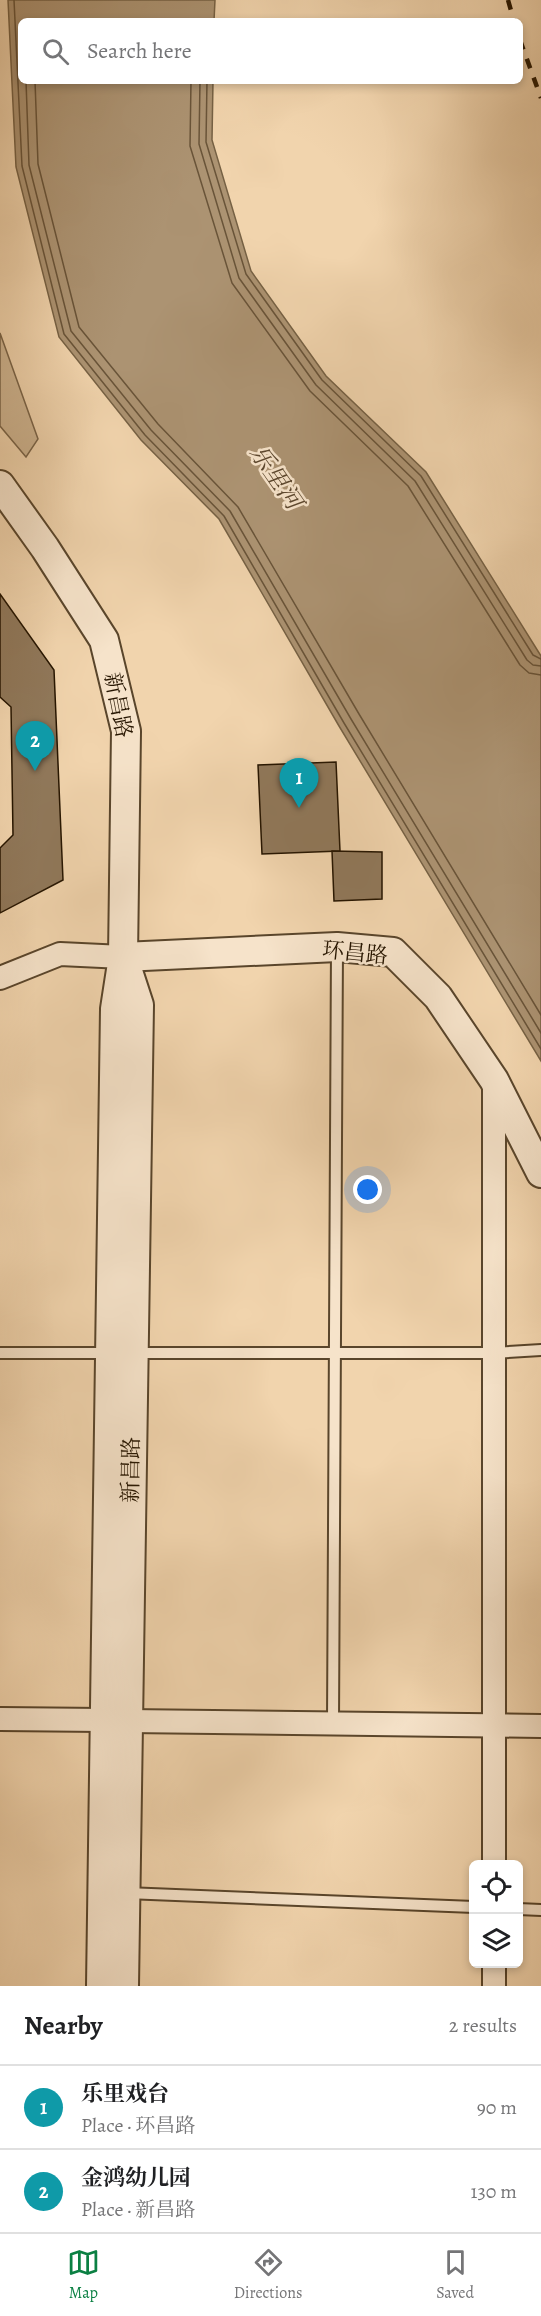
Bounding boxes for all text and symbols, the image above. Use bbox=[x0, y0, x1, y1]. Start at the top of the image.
search box bbox=[18, 18, 523, 84]
icon: search bbox=[39, 35, 72, 68]
text: Search here bbox=[87, 36, 192, 66]
water label: 乐里河 bbox=[242, 438, 312, 519]
street label: 新昌路 bbox=[97, 670, 139, 740]
pin: 2 bbox=[15, 722, 54, 771]
pin: 1 bbox=[280, 758, 318, 808]
street label: 环昌路 bbox=[321, 935, 389, 971]
your location bbox=[353, 1175, 382, 1204]
street label: 新昌路 bbox=[115, 1437, 147, 1503]
map controls bbox=[469, 1860, 523, 1968]
button: locate bbox=[469, 1860, 523, 1914]
button: layers bbox=[469, 1914, 523, 1968]
text: Nearby bbox=[24, 2008, 103, 2043]
text: 2 results bbox=[449, 2012, 517, 2039]
text: 乐里戏台 bbox=[81, 2079, 169, 2109]
text: 1 bbox=[40, 2094, 47, 2121]
text: 90 m bbox=[477, 2094, 517, 2121]
text: Place · 环昌路 bbox=[81, 2112, 195, 2139]
text: 金鸿幼儿园 bbox=[81, 2163, 191, 2193]
text: 2 bbox=[39, 2178, 48, 2205]
text: 130 m bbox=[471, 2178, 517, 2205]
text: Place · 新昌路 bbox=[81, 2196, 195, 2223]
tab: Map bbox=[67, 2246, 100, 2304]
tab: Directions bbox=[234, 2246, 302, 2304]
tab: Saved bbox=[436, 2246, 474, 2304]

